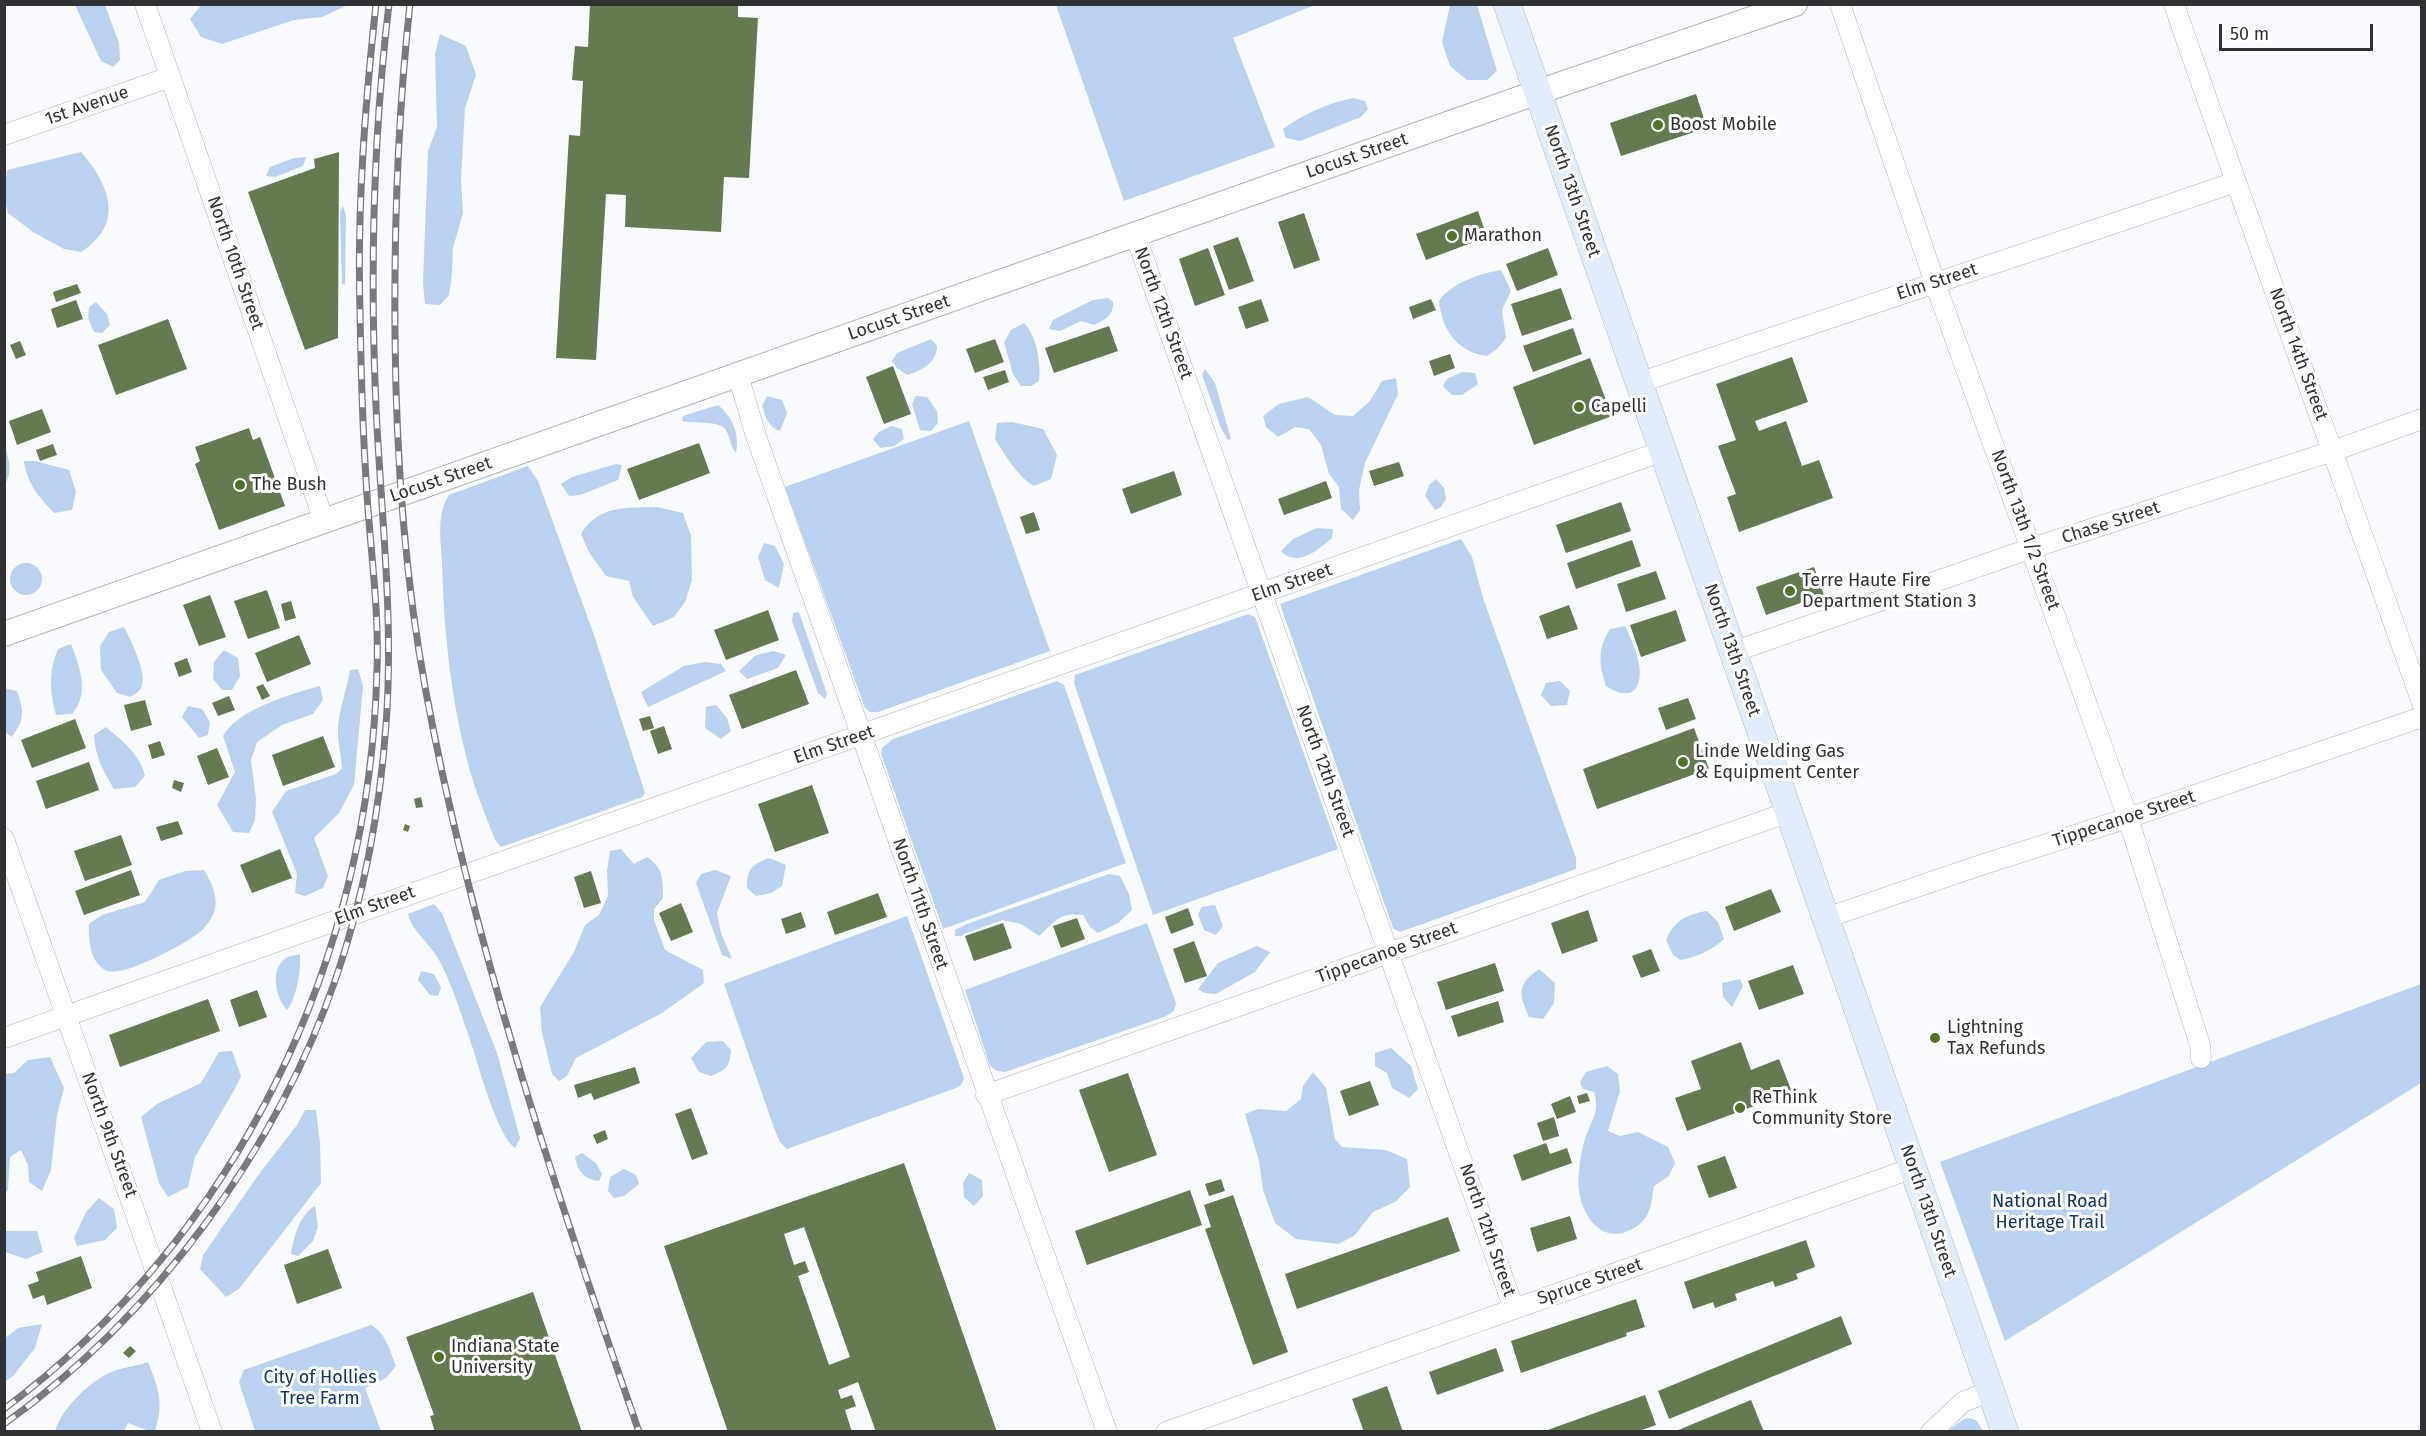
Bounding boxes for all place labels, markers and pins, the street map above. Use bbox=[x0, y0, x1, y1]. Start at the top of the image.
place label: Boost Mobile bbox=[1670, 114, 1777, 136]
marker: Boost Mobile bbox=[1651, 118, 1665, 132]
place label: Marathon bbox=[1464, 225, 1542, 247]
marker: Marathon bbox=[1445, 229, 1459, 243]
place label: Capelli bbox=[1591, 396, 1647, 418]
marker: Capelli bbox=[1572, 400, 1586, 414]
place label: The Bush bbox=[252, 474, 327, 496]
marker: The Bush bbox=[233, 478, 247, 492]
place label: Terre Haute Fire Department Station 3 bbox=[1802, 570, 1977, 612]
marker: Terre Haute Fire Department Station 3 bbox=[1783, 584, 1797, 598]
place label: Linde Welding Gas & Equipment Center bbox=[1695, 741, 1859, 783]
marker: Linde Welding Gas & Equipment Center bbox=[1676, 755, 1690, 769]
place label: Lightning Tax Refunds bbox=[1947, 1017, 2045, 1060]
marker: Lightning Tax Refunds bbox=[1928, 1031, 1942, 1045]
place label: ReThink Community Store bbox=[1752, 1087, 1892, 1130]
marker: ReThink Community Store bbox=[1733, 1101, 1747, 1115]
place label: Indiana State University bbox=[451, 1336, 560, 1378]
marker: Indiana State University bbox=[432, 1350, 446, 1364]

